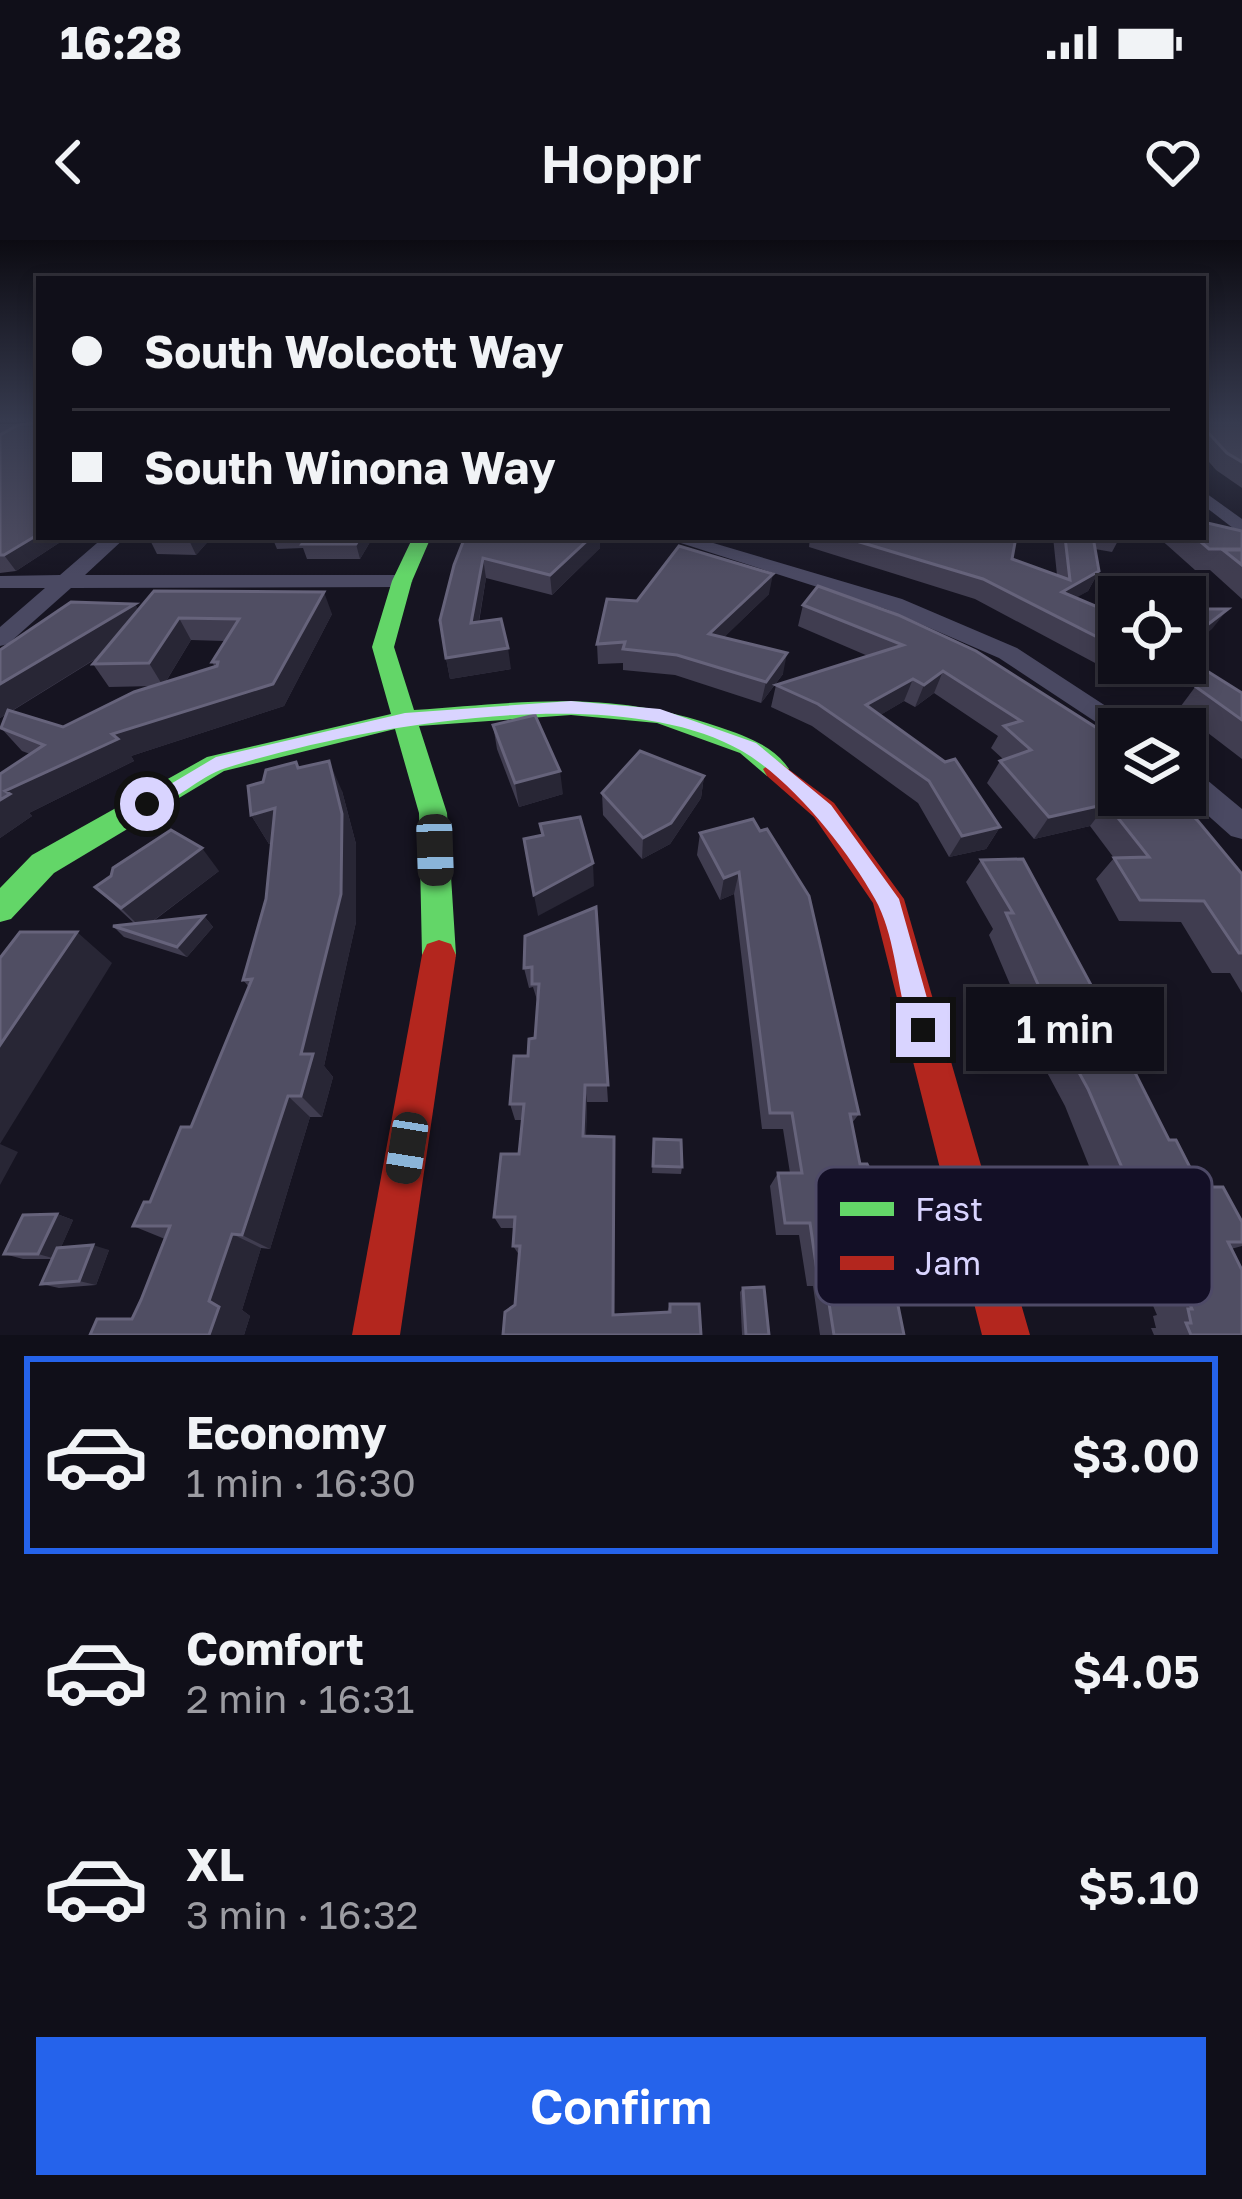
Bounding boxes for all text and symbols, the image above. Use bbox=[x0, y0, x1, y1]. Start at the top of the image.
text: 16:28 bbox=[60, 15, 182, 69]
icon: back bbox=[36, 129, 102, 195]
icon: heart bbox=[1140, 129, 1206, 195]
text: Hoppr bbox=[541, 130, 701, 195]
text: South Wolcott Way bbox=[144, 324, 564, 378]
text: South Winona Way bbox=[144, 440, 556, 494]
map controls bbox=[1098, 576, 1206, 816]
button: locate bbox=[1098, 576, 1206, 684]
button: layers bbox=[1098, 708, 1206, 816]
route start bbox=[120, 777, 174, 831]
car bbox=[416, 813, 454, 887]
callout: 1 min bbox=[965, 988, 1163, 1072]
route end bbox=[896, 1003, 950, 1057]
text: 1 min bbox=[1016, 1005, 1114, 1052]
car bbox=[384, 1110, 430, 1186]
legend bbox=[816, 1167, 1212, 1305]
text: Fast bbox=[915, 1189, 983, 1228]
text: Jam bbox=[915, 1243, 981, 1282]
icon: car bbox=[42, 1401, 150, 1509]
text: Economy bbox=[186, 1405, 387, 1459]
text: $3.00 bbox=[1072, 1428, 1200, 1482]
text: 1 min · 16:30 bbox=[186, 1459, 416, 1506]
icon: car bbox=[42, 1617, 150, 1725]
text: Comfort bbox=[186, 1621, 364, 1675]
text: $4.05 bbox=[1072, 1644, 1200, 1698]
text: 2 min · 16:31 bbox=[186, 1675, 414, 1722]
icon: car bbox=[42, 1833, 150, 1941]
text: XL bbox=[186, 1837, 244, 1891]
text: $5.10 bbox=[1078, 1860, 1200, 1914]
text: 3 min · 16:32 bbox=[186, 1891, 418, 1938]
button: Confirm bbox=[36, 2037, 1206, 2175]

